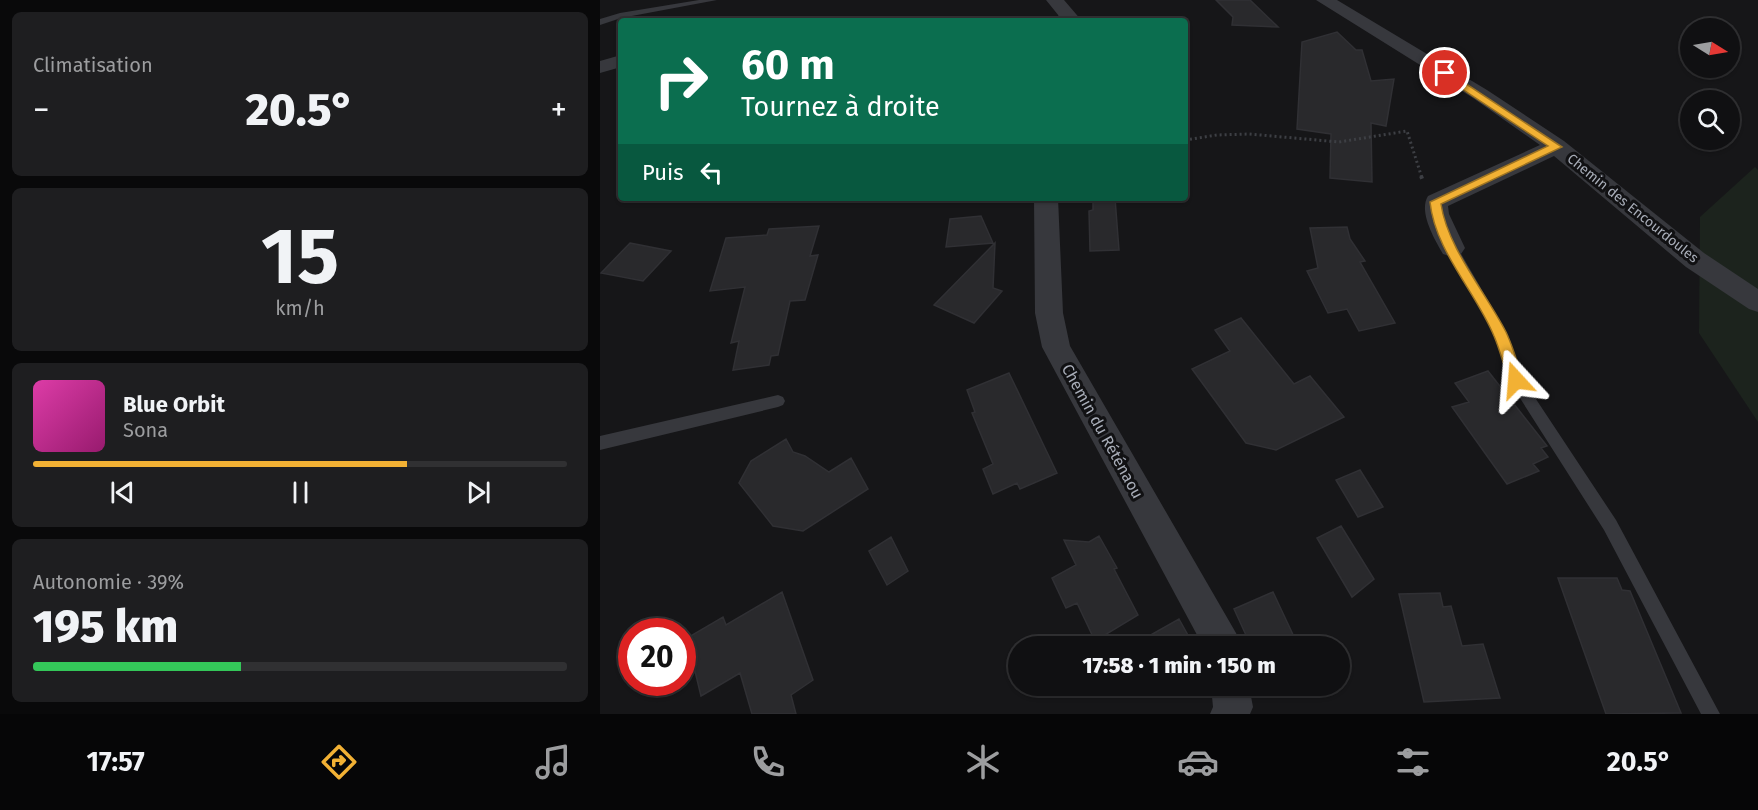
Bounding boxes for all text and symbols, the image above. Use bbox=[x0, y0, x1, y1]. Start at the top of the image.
north arrow bbox=[1680, 18, 1740, 78]
map controls bbox=[1680, 18, 1740, 150]
text: 60 m bbox=[741, 40, 835, 90]
icon: right bbox=[642, 42, 720, 120]
pin bbox=[1419, 47, 1470, 98]
text: Climatisation bbox=[33, 53, 153, 77]
icon: arrive bbox=[1428, 56, 1461, 89]
text: 20.5° bbox=[245, 83, 355, 137]
text: − bbox=[33, 90, 50, 130]
text: + bbox=[551, 90, 567, 130]
button: search bbox=[1680, 90, 1740, 150]
text: Tournez à droite bbox=[741, 91, 940, 123]
street label: Chemin des Encourdoules bbox=[1564, 150, 1702, 267]
icon: left bbox=[695, 156, 728, 189]
text: Puis bbox=[642, 159, 683, 186]
text: 15 bbox=[261, 210, 339, 304]
text: km/h bbox=[275, 296, 325, 320]
position arrow bbox=[1484, 348, 1548, 412]
street label: Chemin du Réténaou bbox=[1058, 361, 1147, 502]
text: Blue Orbit bbox=[123, 391, 225, 418]
text: Sona bbox=[123, 418, 168, 442]
icon: previous bbox=[106, 476, 139, 509]
icon: pause bbox=[284, 476, 317, 509]
icon: next bbox=[462, 476, 495, 509]
text: Autonomie · 39% bbox=[33, 570, 184, 594]
text: 195 km bbox=[33, 600, 178, 654]
speed limit sign: 20 bbox=[618, 618, 696, 696]
text: 17:58 · 1 min · 150 m bbox=[1082, 652, 1276, 679]
icon: directions bbox=[318, 741, 360, 783]
icon: music bbox=[532, 741, 574, 783]
icon: phone bbox=[747, 741, 789, 783]
icon: climate bbox=[962, 741, 1004, 783]
icon: car bbox=[1177, 741, 1219, 783]
icon: filters bbox=[1392, 741, 1434, 783]
text: 17:57 bbox=[86, 746, 145, 778]
text: 20.5° bbox=[1607, 746, 1672, 778]

